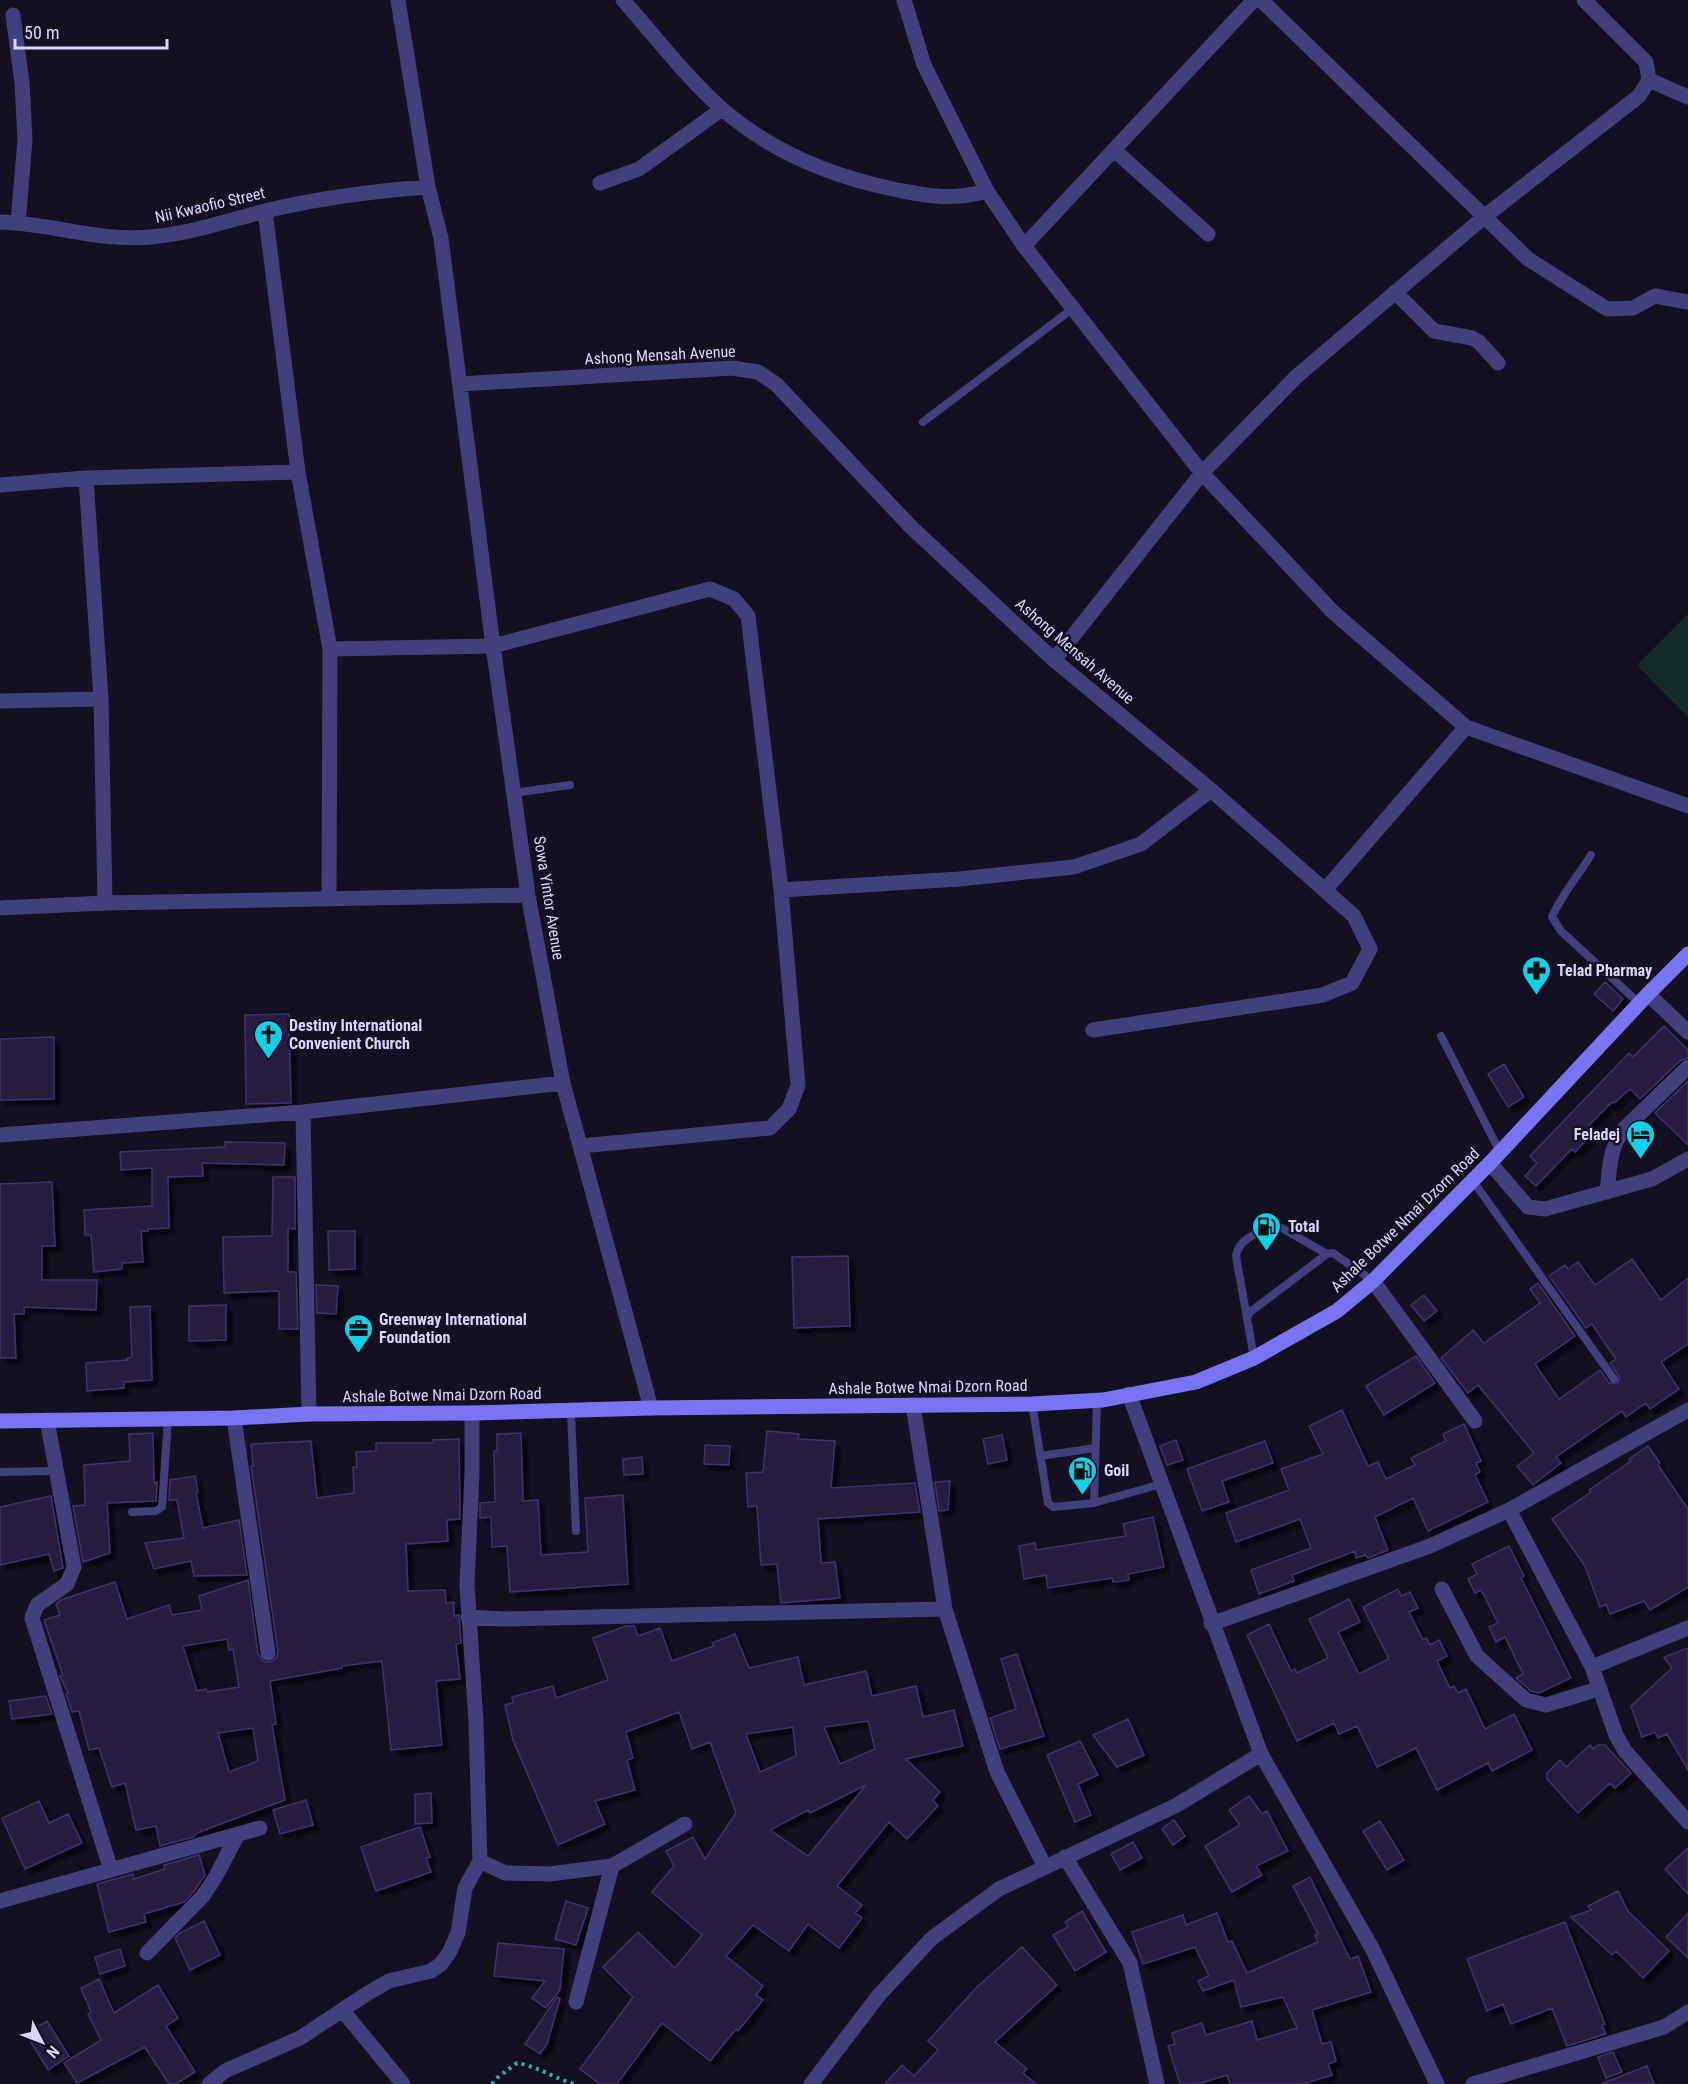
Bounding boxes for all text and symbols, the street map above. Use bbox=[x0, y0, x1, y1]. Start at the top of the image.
scale bar bbox=[15, 12, 166, 50]
text: 50 m bbox=[24, 22, 59, 43]
street label: Nii Kwaofio Street bbox=[153, 183, 267, 227]
street label: Ashong Mensah Avenue bbox=[584, 342, 736, 368]
street label: Ashong Mensah Avenue bbox=[1012, 594, 1138, 708]
street label: Sowa Yintor Avenue bbox=[530, 835, 568, 961]
pharmacy icon: Telad Pharmay bbox=[1520, 954, 1552, 996]
place label: Telad Pharmay bbox=[1557, 961, 1652, 980]
place label: Destiny International Convenient Church bbox=[289, 1016, 422, 1053]
church icon: Destiny International Convenient Church bbox=[252, 1018, 284, 1060]
hotel icon: Feladej bbox=[1625, 1118, 1657, 1160]
place label: Feladej bbox=[1574, 1125, 1620, 1144]
street label: Ashale Botwe Nmai Dzorn Road bbox=[1327, 1144, 1483, 1296]
fuel station icon: Total bbox=[1251, 1210, 1283, 1252]
place label: Total bbox=[1288, 1217, 1320, 1236]
place label: Greenway International Foundation bbox=[379, 1310, 527, 1347]
office icon: Greenway International Foundation bbox=[342, 1312, 374, 1354]
street label: Ashale Botwe Nmai Dzorn Road bbox=[828, 1376, 1028, 1398]
street label: Ashale Botwe Nmai Dzorn Road bbox=[342, 1384, 542, 1406]
fuel station icon: Goil bbox=[1067, 1454, 1099, 1496]
place label: Goil bbox=[1104, 1461, 1129, 1480]
north arrow bbox=[12, 2012, 72, 2072]
text: N bbox=[42, 2042, 63, 2062]

